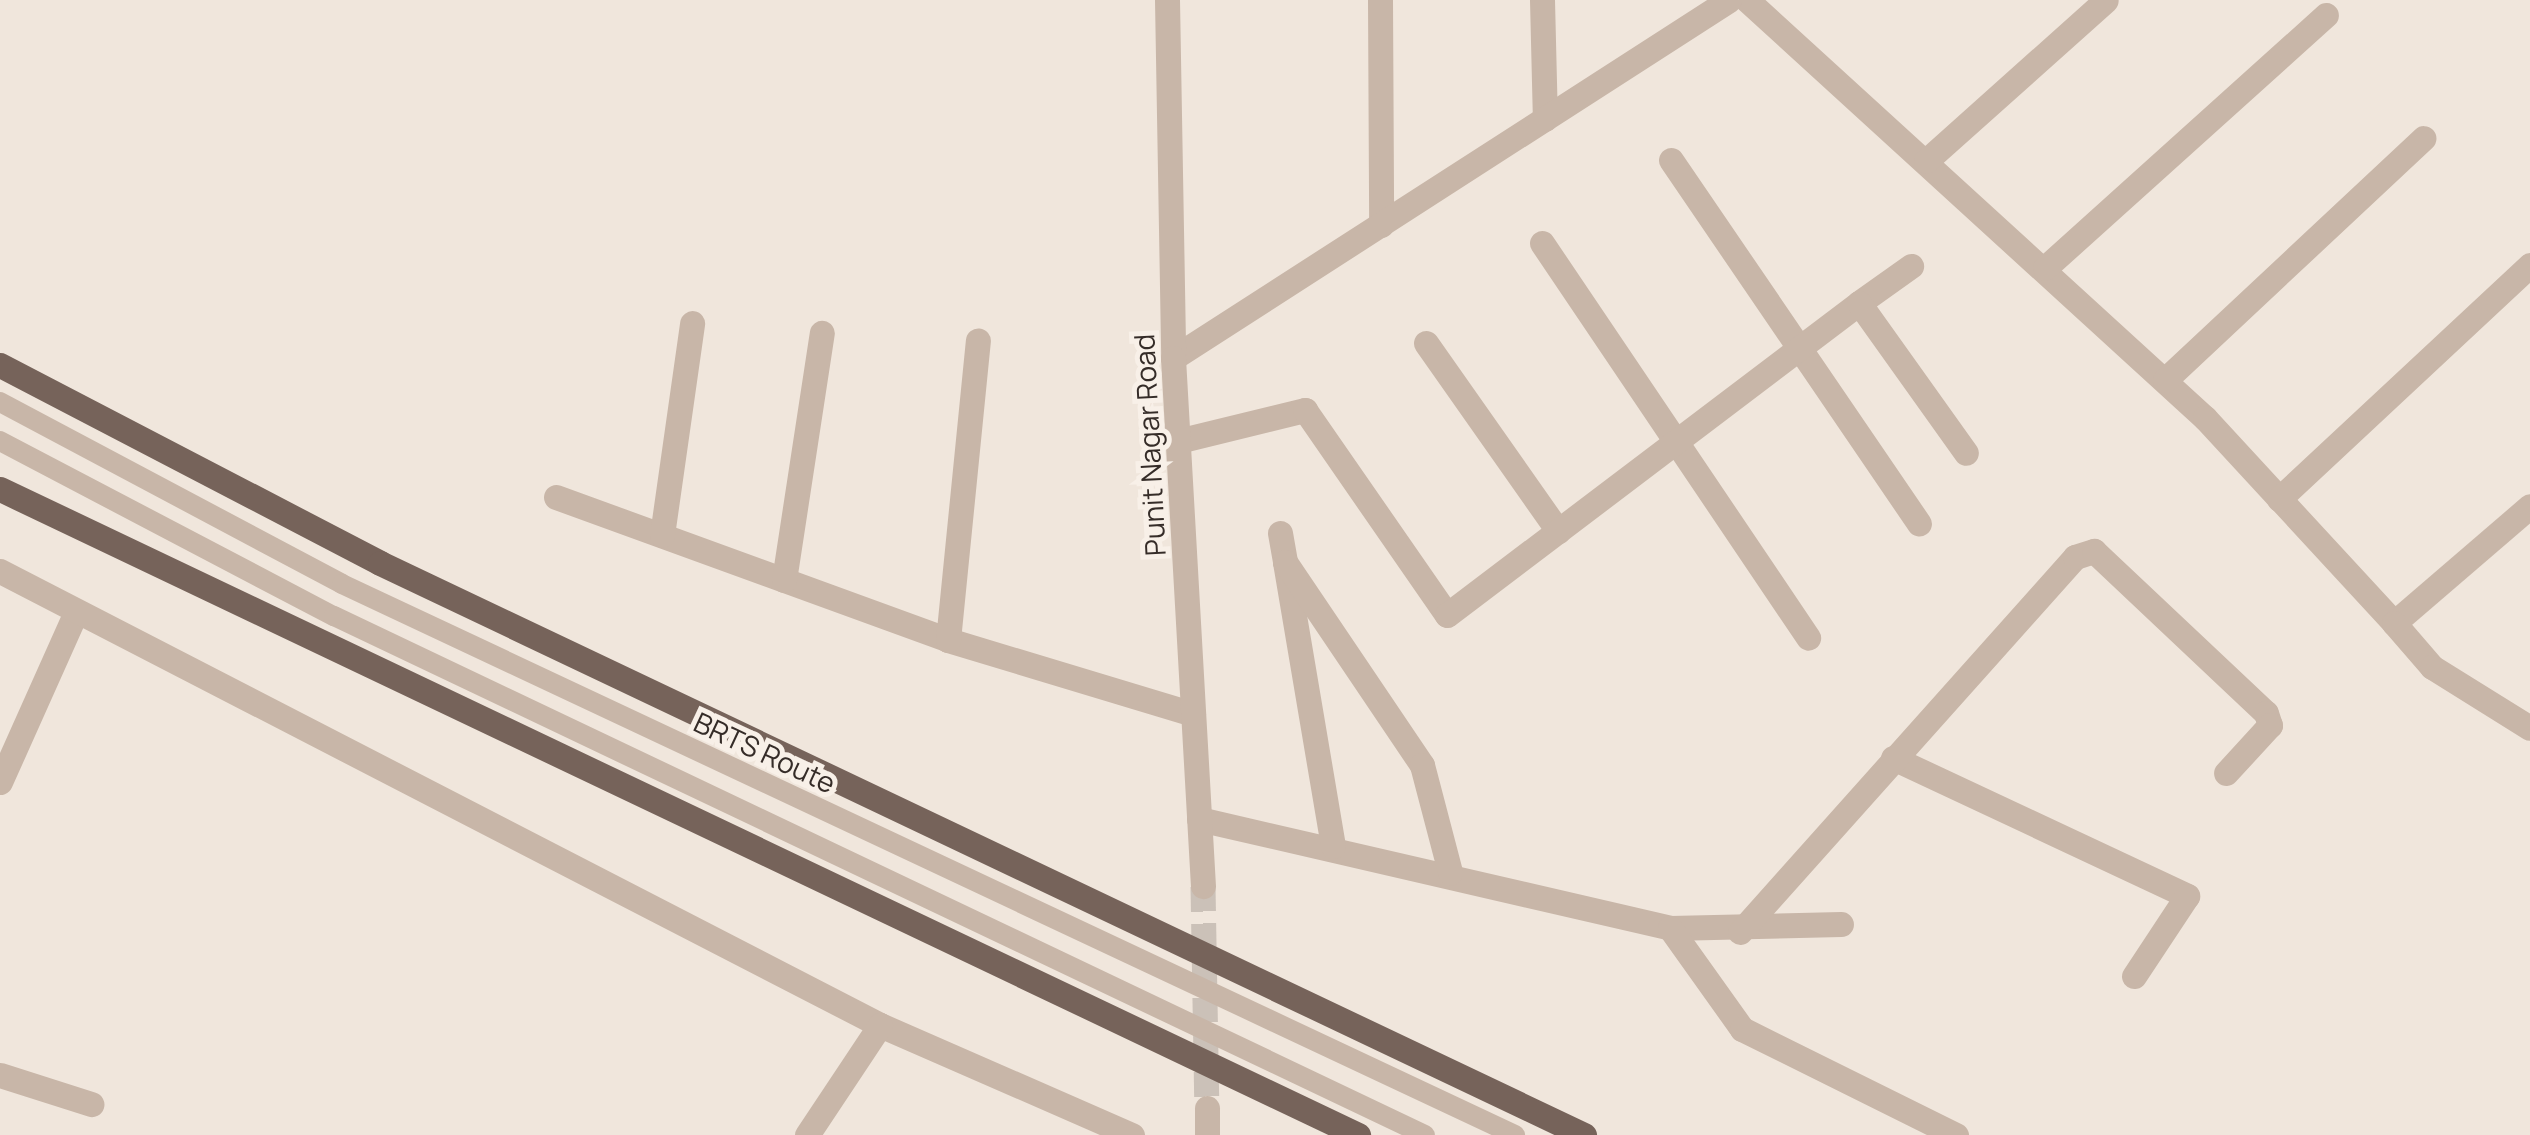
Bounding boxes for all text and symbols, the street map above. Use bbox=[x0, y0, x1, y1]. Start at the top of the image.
street label: Punit Nagar Road bbox=[1126, 333, 1172, 557]
street label: BRTS Route bbox=[689, 705, 841, 799]

